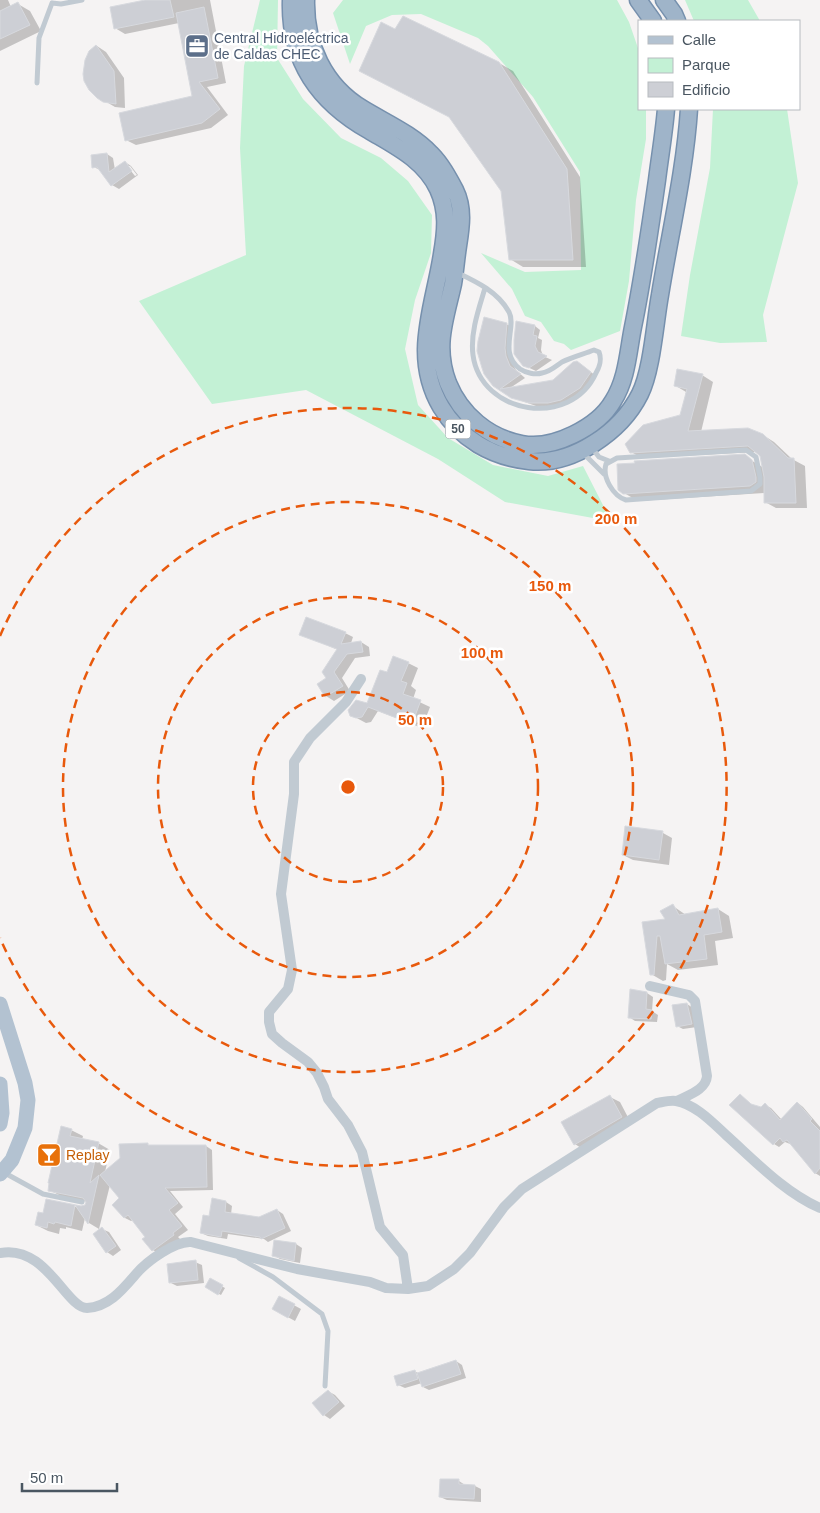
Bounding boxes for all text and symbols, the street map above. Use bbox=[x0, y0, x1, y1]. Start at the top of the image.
legend bbox=[638, 20, 800, 110]
place label: Central Hidroeléctrica de Caldas CHEC bbox=[214, 30, 349, 62]
text: Calle bbox=[682, 31, 716, 48]
office icon: Central Hidroeléctrica de Caldas CHEC bbox=[184, 33, 210, 59]
text: Parque bbox=[682, 56, 730, 73]
text: Edificio bbox=[682, 81, 730, 98]
road number: 50 bbox=[446, 419, 470, 438]
text: 200 m bbox=[595, 510, 637, 527]
text: 150 m bbox=[529, 577, 571, 594]
text: 100 m bbox=[461, 644, 503, 661]
text: 50 m bbox=[398, 711, 432, 728]
centre of rings bbox=[339, 778, 357, 796]
bar icon: Replay bbox=[36, 1142, 62, 1168]
place label: Replay bbox=[66, 1147, 110, 1163]
scale bar bbox=[22, 1460, 118, 1492]
text: 50 m bbox=[30, 1469, 63, 1486]

